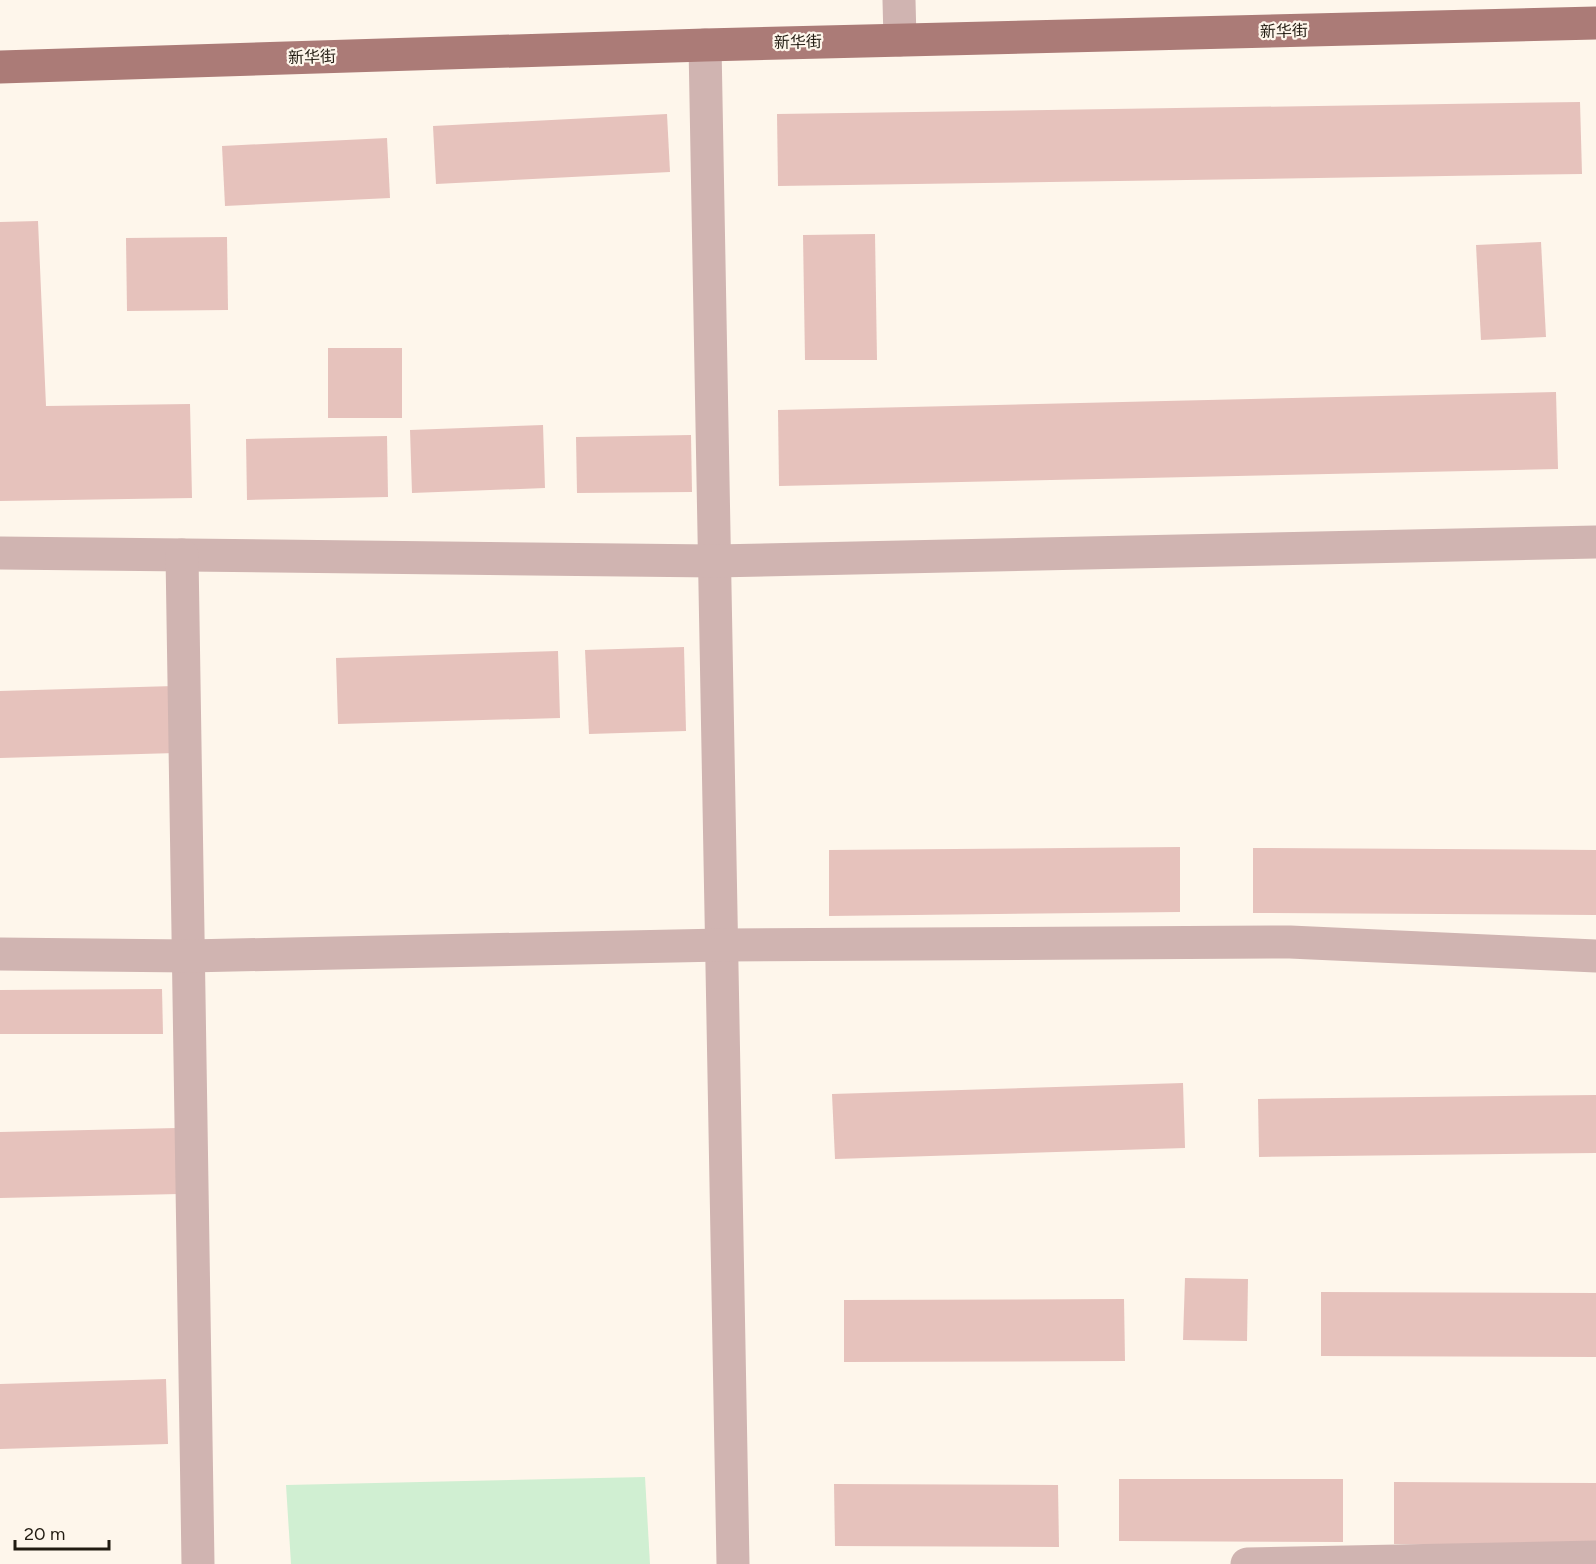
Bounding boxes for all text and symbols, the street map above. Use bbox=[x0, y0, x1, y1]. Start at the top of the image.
street label: 新华街 bbox=[1260, 21, 1308, 41]
street label: 新华街 bbox=[774, 32, 822, 52]
street label: 新华街 bbox=[288, 47, 336, 67]
scale bar bbox=[15, 1513, 110, 1551]
text: 20 m bbox=[24, 1523, 65, 1545]

